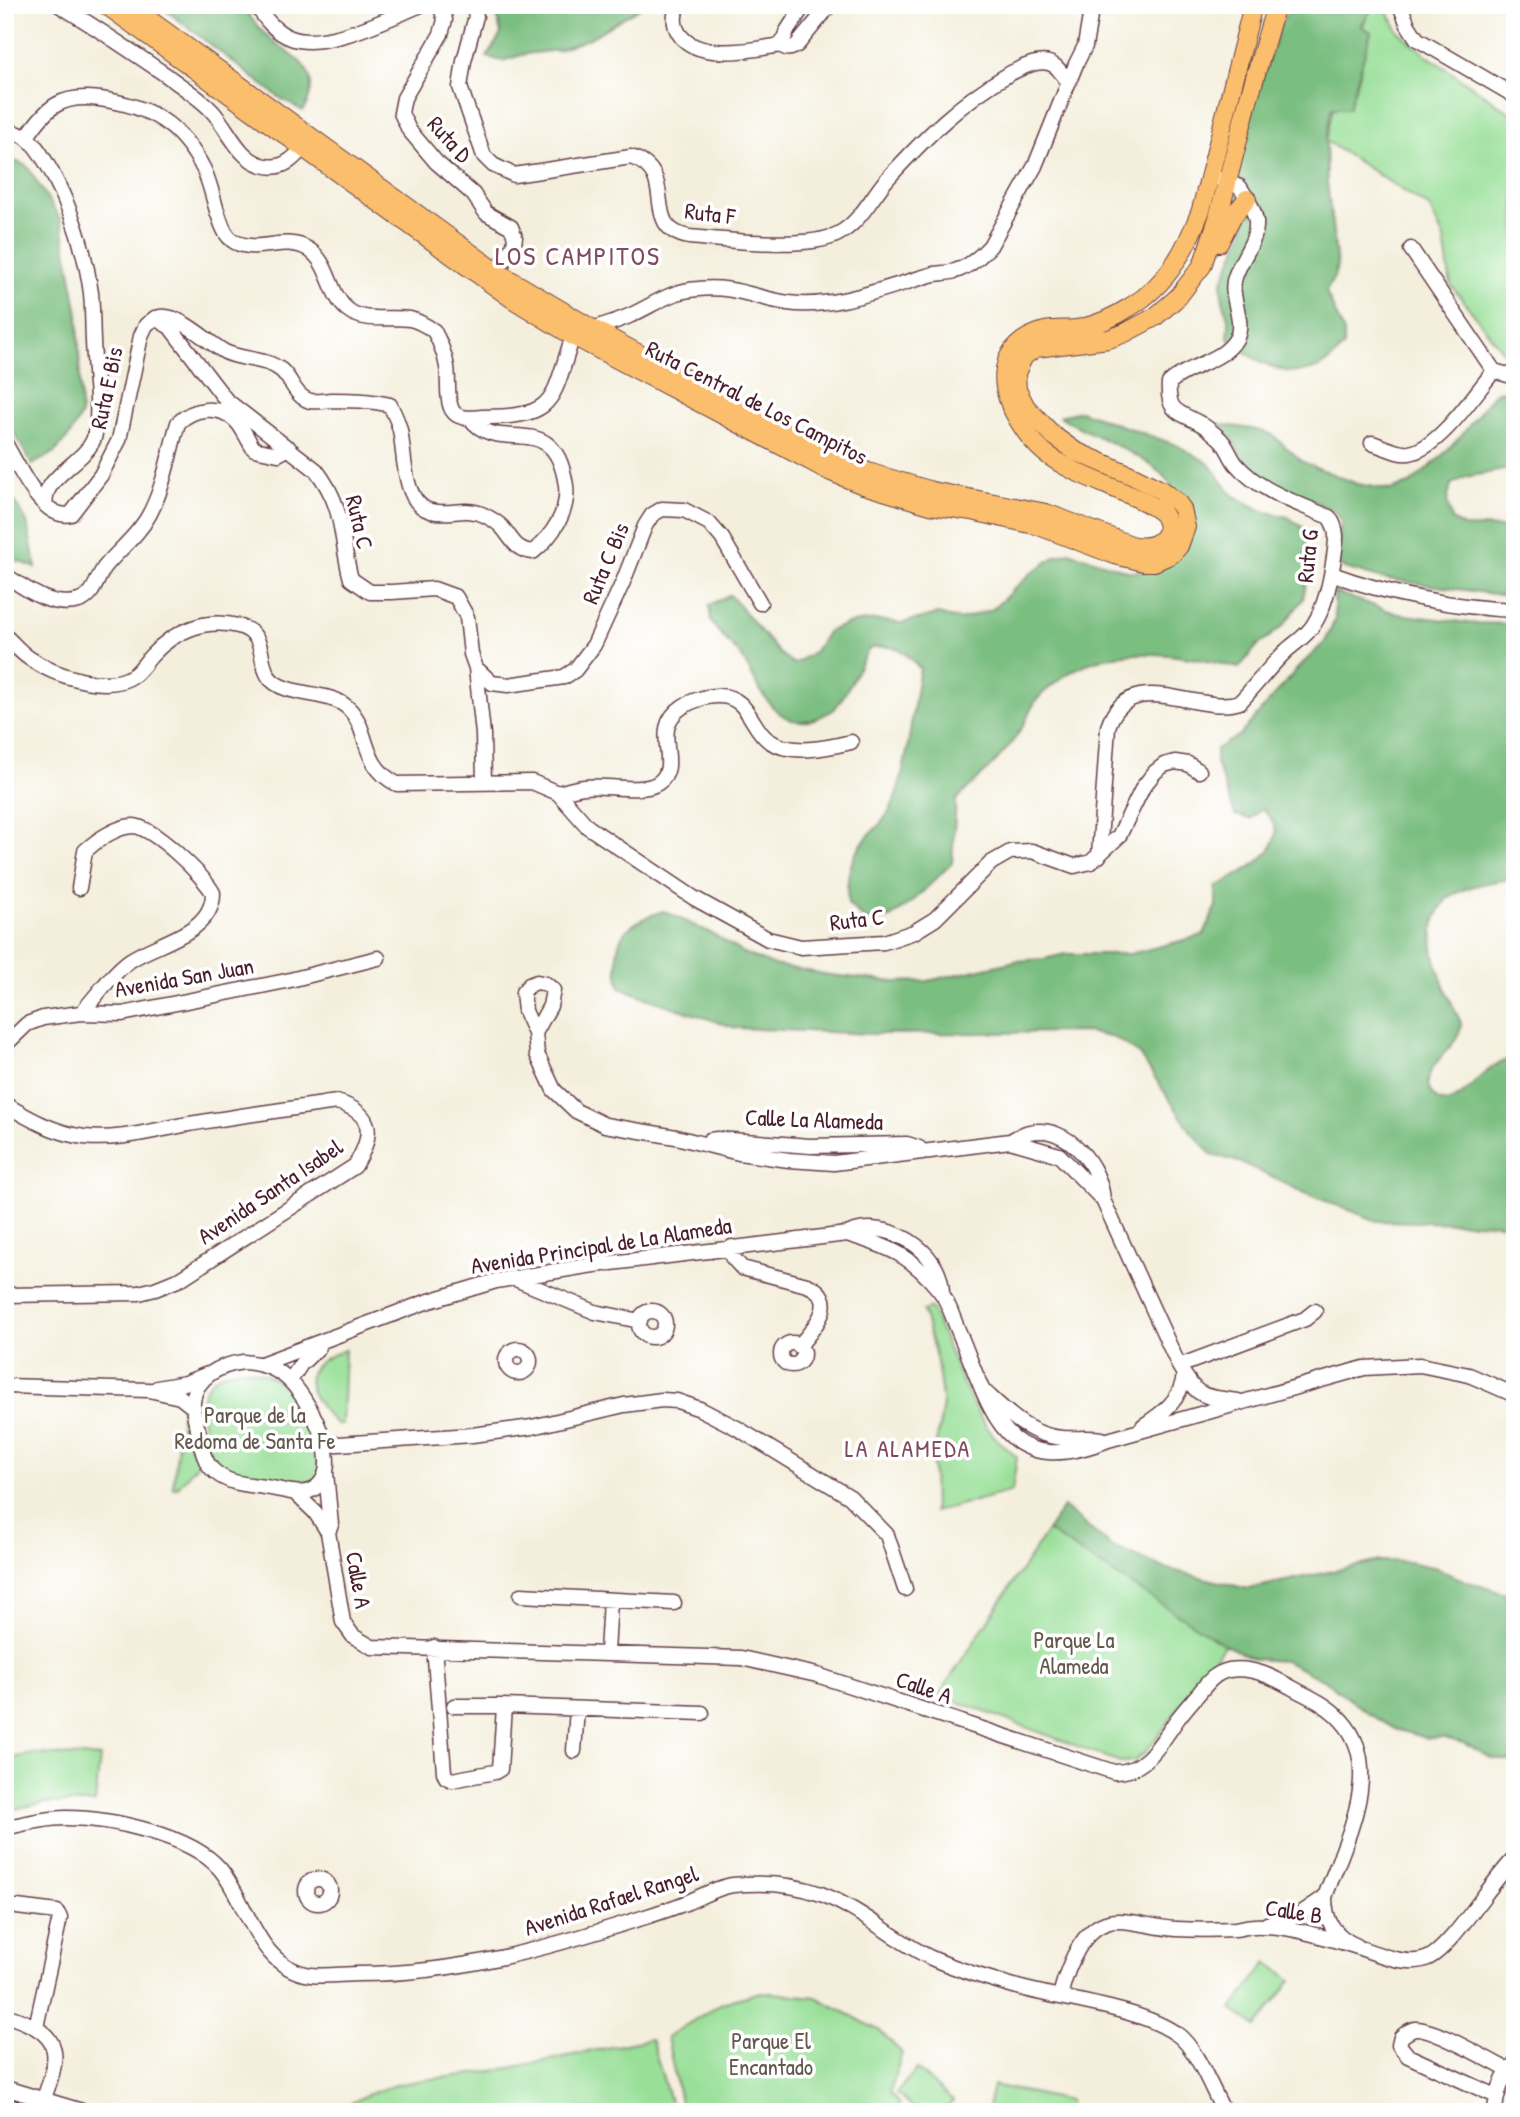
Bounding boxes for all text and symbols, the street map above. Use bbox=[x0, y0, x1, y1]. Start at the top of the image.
street label: Ruta D bbox=[421, 109, 479, 169]
street label: Ruta F bbox=[683, 195, 738, 232]
district label: LOS CAMPITOS bbox=[495, 238, 661, 273]
street label: Ruta Central de Los Campitos bbox=[641, 333, 873, 471]
street label: Ruta E Bis bbox=[82, 344, 130, 432]
street label: Ruta C bbox=[339, 492, 381, 552]
street label: Ruta C Bis bbox=[574, 518, 636, 608]
street label: Ruta G bbox=[1289, 528, 1325, 584]
street label: Ruta C bbox=[828, 900, 886, 938]
street label: Avenida San Juan bbox=[112, 950, 256, 1004]
street label: Calle La Alameda bbox=[745, 1101, 883, 1137]
street label: Avenida Santa Isabel bbox=[191, 1131, 349, 1251]
street label: Avenida Principal de La Alameda bbox=[468, 1209, 734, 1281]
park label: Parque de la Redoma de Santa Fe bbox=[174, 1399, 336, 1456]
district label: LA ALAMEDA bbox=[845, 1432, 971, 1464]
street label: Calle A bbox=[339, 1549, 379, 1611]
park label: Parque La Alameda bbox=[1034, 1624, 1114, 1681]
street label: Calle A bbox=[892, 1663, 956, 1711]
street label: Avenida Rafael Rangel bbox=[520, 1857, 703, 1943]
street label: Calle B bbox=[1263, 1891, 1325, 1931]
park label: Parque El Encantado bbox=[729, 2025, 813, 2082]

